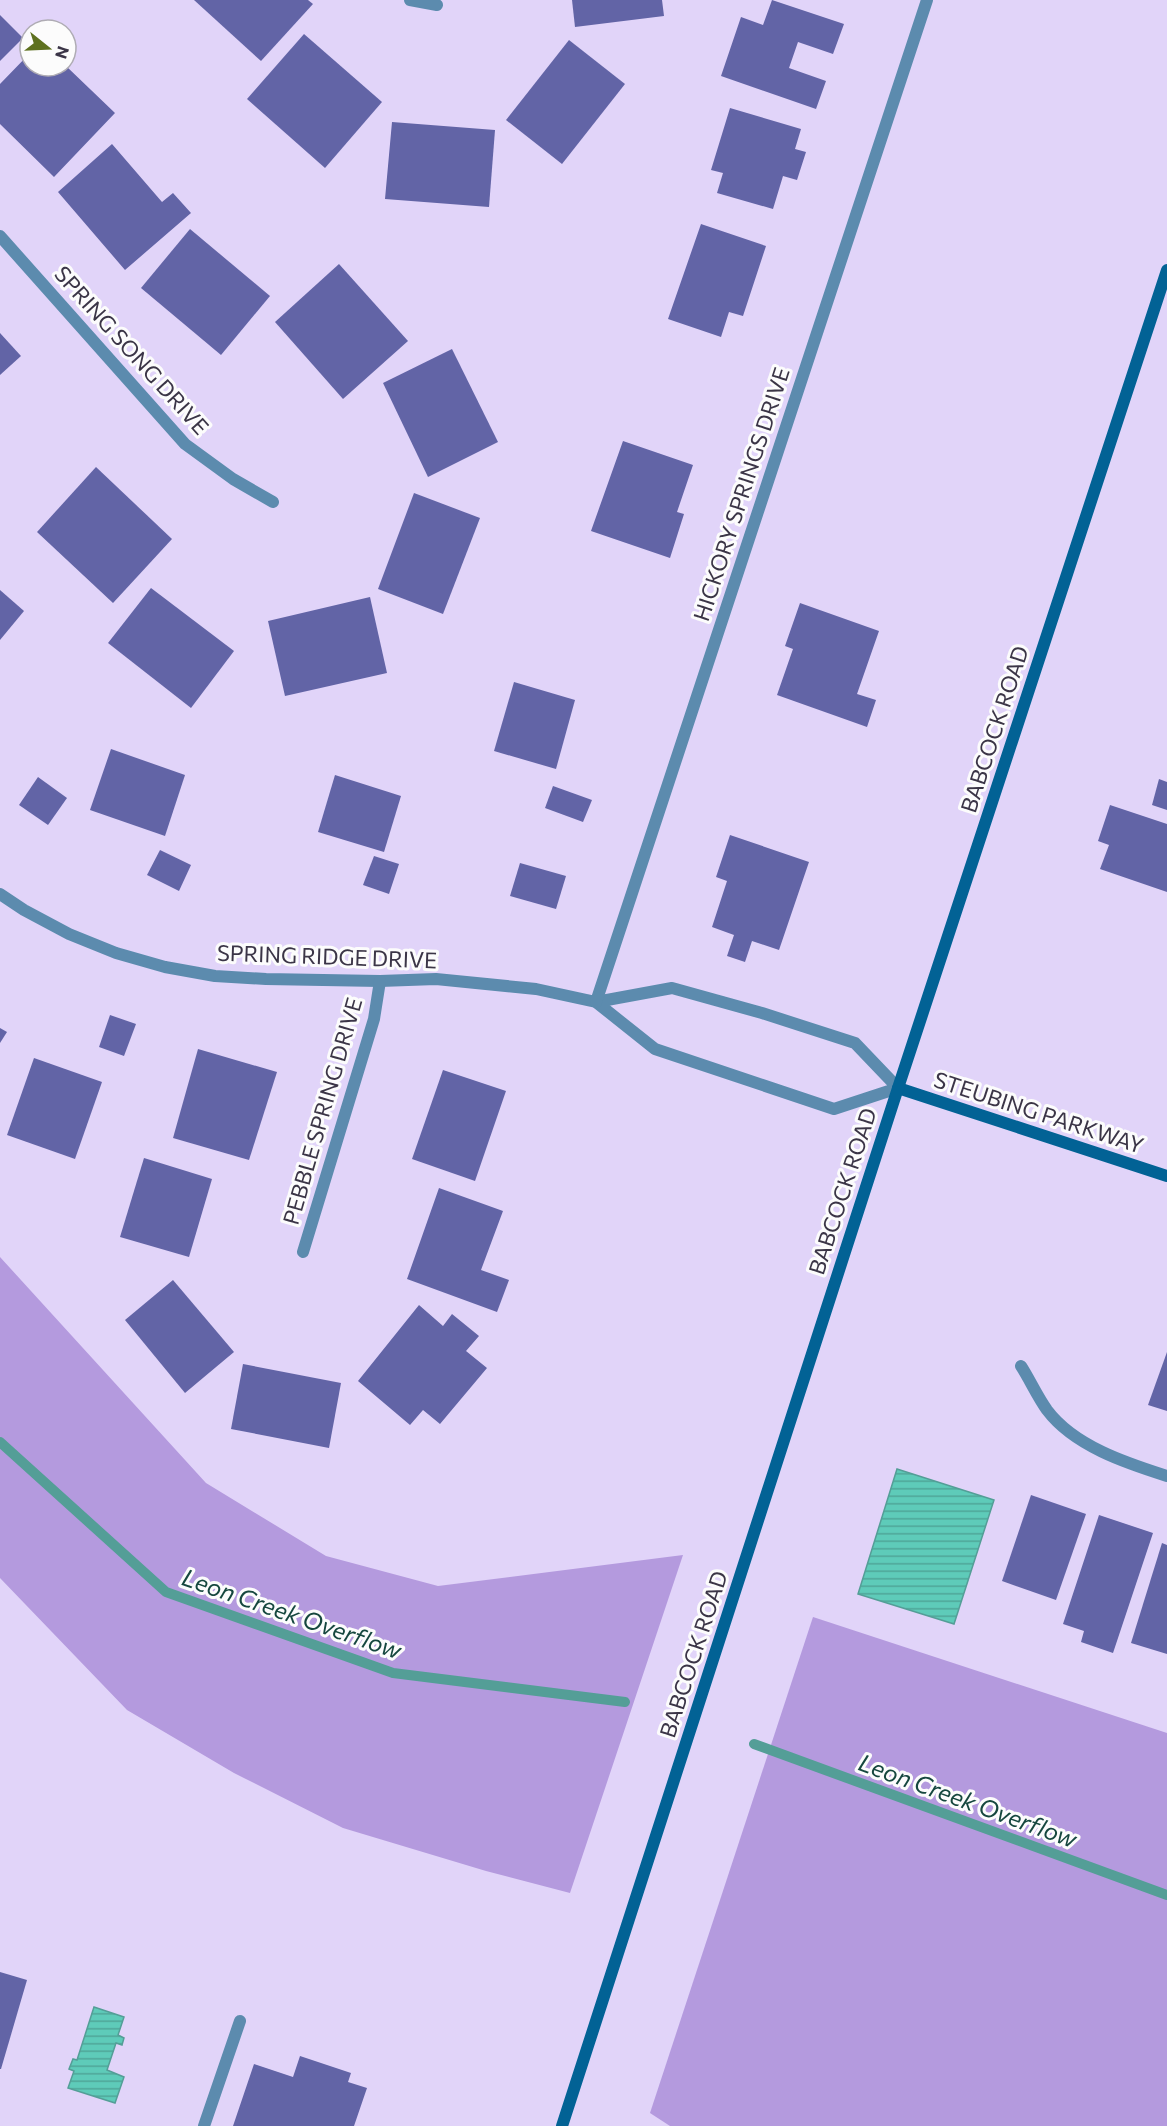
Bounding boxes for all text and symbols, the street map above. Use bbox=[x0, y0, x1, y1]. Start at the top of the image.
north arrow bbox=[18, 18, 78, 78]
text: N bbox=[52, 44, 74, 61]
street label: SPRING SONG DRIVE bbox=[49, 260, 215, 440]
street label: HICKORY SPRINGS DRIVE bbox=[687, 364, 795, 624]
street label: BABCOCK ROAD bbox=[954, 642, 1034, 816]
street label: SPRING RIDGE DRIVE bbox=[216, 939, 438, 973]
street label: PEBBLE SPRING DRIVE bbox=[277, 994, 367, 1228]
street label: STEUBING PARKWAY bbox=[931, 1065, 1147, 1159]
street label: BABCOCK ROAD bbox=[802, 1104, 882, 1278]
water label: Leon Creek Overflow bbox=[179, 1562, 406, 1664]
street label: BABCOCK ROAD bbox=[653, 1567, 733, 1741]
water label: Leon Creek Overflow bbox=[855, 1747, 1082, 1853]

